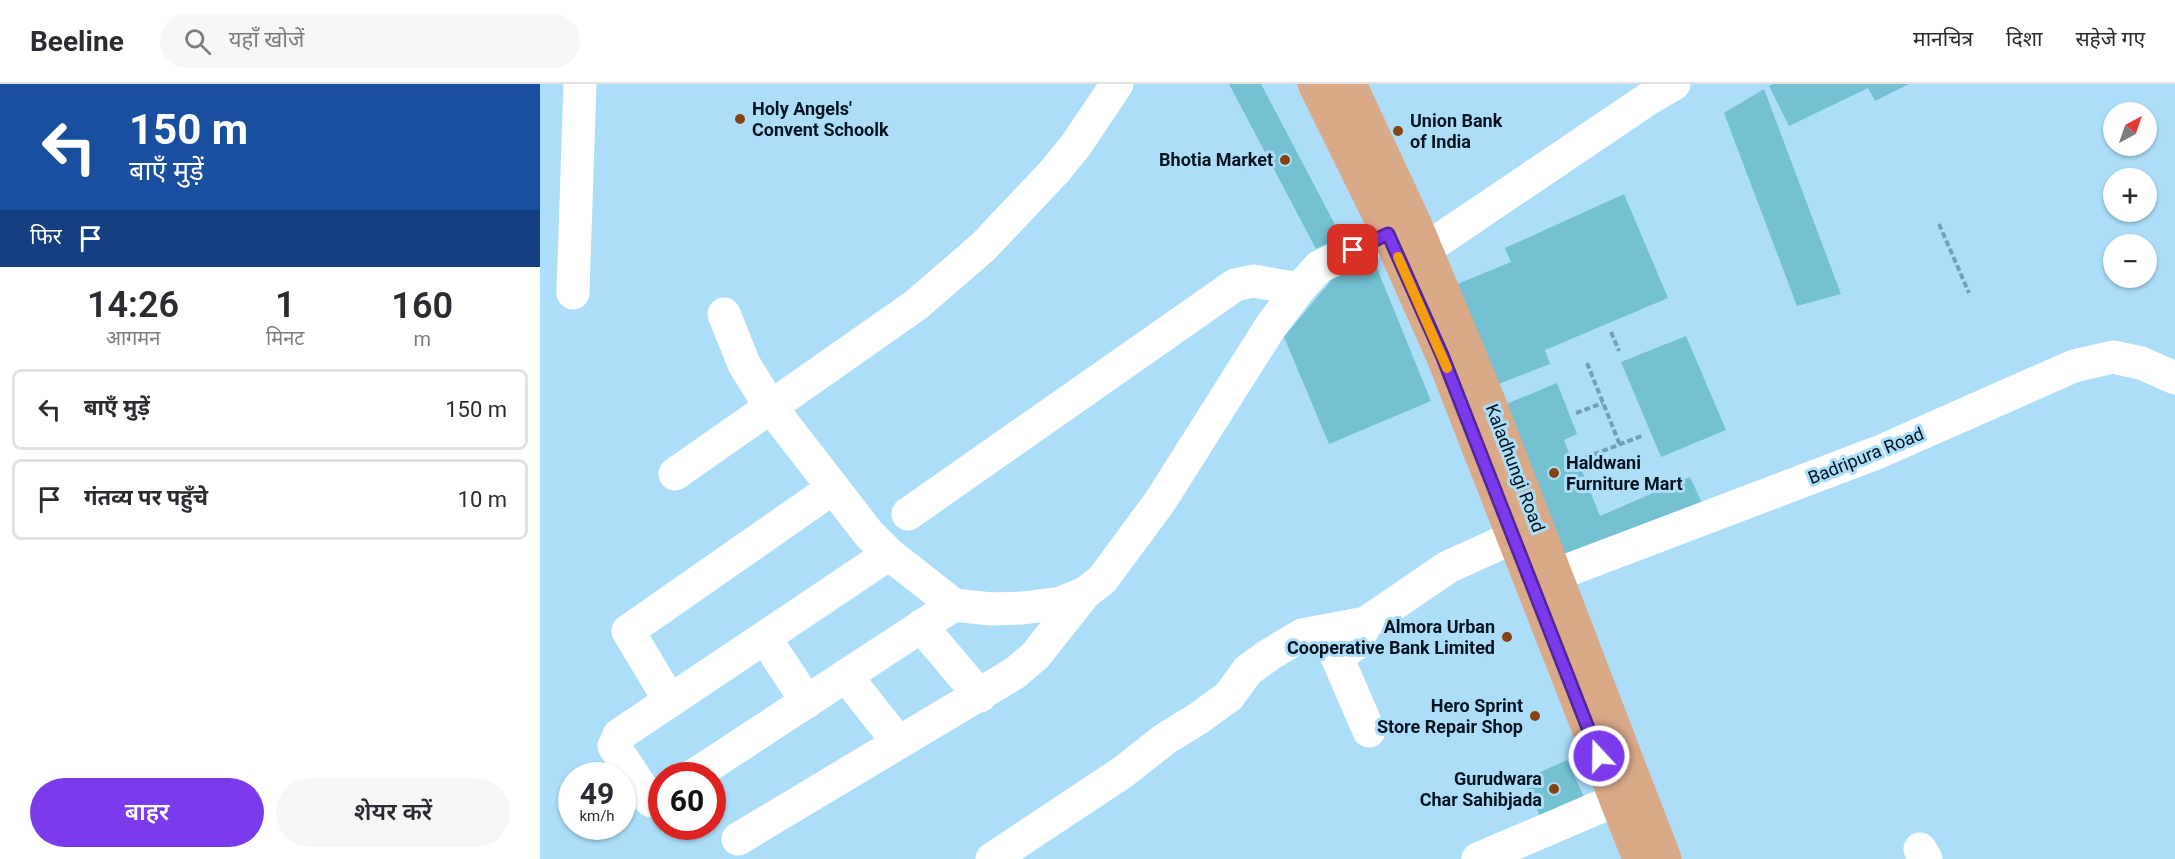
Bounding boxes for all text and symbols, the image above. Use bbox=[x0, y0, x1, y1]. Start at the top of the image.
search box bbox=[160, 14, 580, 68]
text: Beeline bbox=[30, 25, 124, 58]
icon: search bbox=[181, 25, 214, 58]
text: यहाँ खोजें bbox=[229, 27, 304, 52]
text: मानचित्र bbox=[1913, 27, 1973, 51]
text: दिशा bbox=[2006, 27, 2042, 51]
text: सहेजे गए bbox=[2075, 27, 2145, 51]
place label: Holy Angels' Convent Schoolk bbox=[752, 98, 889, 140]
north arrow bbox=[2103, 102, 2157, 156]
map controls bbox=[2103, 102, 2157, 288]
text: 150 m bbox=[129, 105, 248, 154]
icon: left bbox=[30, 108, 108, 186]
place label: Union Bank of India bbox=[1410, 110, 1503, 152]
marker: Holy Angels' Convent Schoolk bbox=[733, 112, 747, 126]
marker: Union Bank of India bbox=[1391, 124, 1405, 138]
place label: Bhotia Market bbox=[1159, 149, 1273, 170]
marker: Bhotia Market bbox=[1278, 153, 1292, 167]
text: बाएँ मुड़ें bbox=[129, 155, 204, 187]
button: + bbox=[2103, 168, 2157, 222]
icon: arrive bbox=[74, 222, 107, 255]
text: फिर bbox=[30, 224, 62, 249]
pin bbox=[1327, 224, 1378, 275]
icon: arrive bbox=[1336, 233, 1369, 266]
button: − bbox=[2103, 234, 2157, 288]
text: 14:26 bbox=[87, 284, 179, 326]
text: 1 bbox=[275, 284, 295, 326]
text: 160 bbox=[391, 285, 453, 327]
text: आगमन bbox=[106, 326, 160, 350]
text: मिनट bbox=[266, 326, 304, 350]
text: m bbox=[413, 327, 431, 351]
icon: left bbox=[33, 393, 66, 426]
text: बाएँ मुड़ें bbox=[84, 395, 150, 420]
text: 150 m bbox=[445, 397, 507, 422]
street label: Kaladhungi Road bbox=[1481, 401, 1550, 535]
street label: Badripura Road bbox=[1805, 423, 1927, 488]
place label: Haldwani Furniture Mart bbox=[1566, 452, 1683, 494]
marker: Haldwani Furniture Mart bbox=[1547, 466, 1561, 480]
icon: arrive bbox=[33, 483, 66, 516]
text: गंतव्य पर पहुँचे bbox=[84, 485, 208, 510]
text: 10 m bbox=[458, 487, 507, 512]
place label: Almora Urban Cooperative Bank Limited bbox=[1287, 616, 1495, 658]
marker: Almora Urban Cooperative Bank Limited bbox=[1500, 630, 1514, 644]
place label: Hero Sprint Store Repair Shop bbox=[1377, 695, 1523, 737]
marker: Hero Sprint Store Repair Shop bbox=[1528, 709, 1542, 723]
position arrow bbox=[1567, 724, 1631, 788]
speed limit sign: 60 bbox=[648, 762, 726, 840]
place label: Gurudwara Char Sahibjada bbox=[1420, 768, 1542, 810]
text: 49 bbox=[580, 776, 614, 811]
button: बाहर bbox=[30, 778, 264, 847]
button: शेयर करें bbox=[276, 778, 510, 847]
marker: Gurudwara Char Sahibjada bbox=[1547, 782, 1561, 796]
text: km/h bbox=[579, 807, 615, 825]

